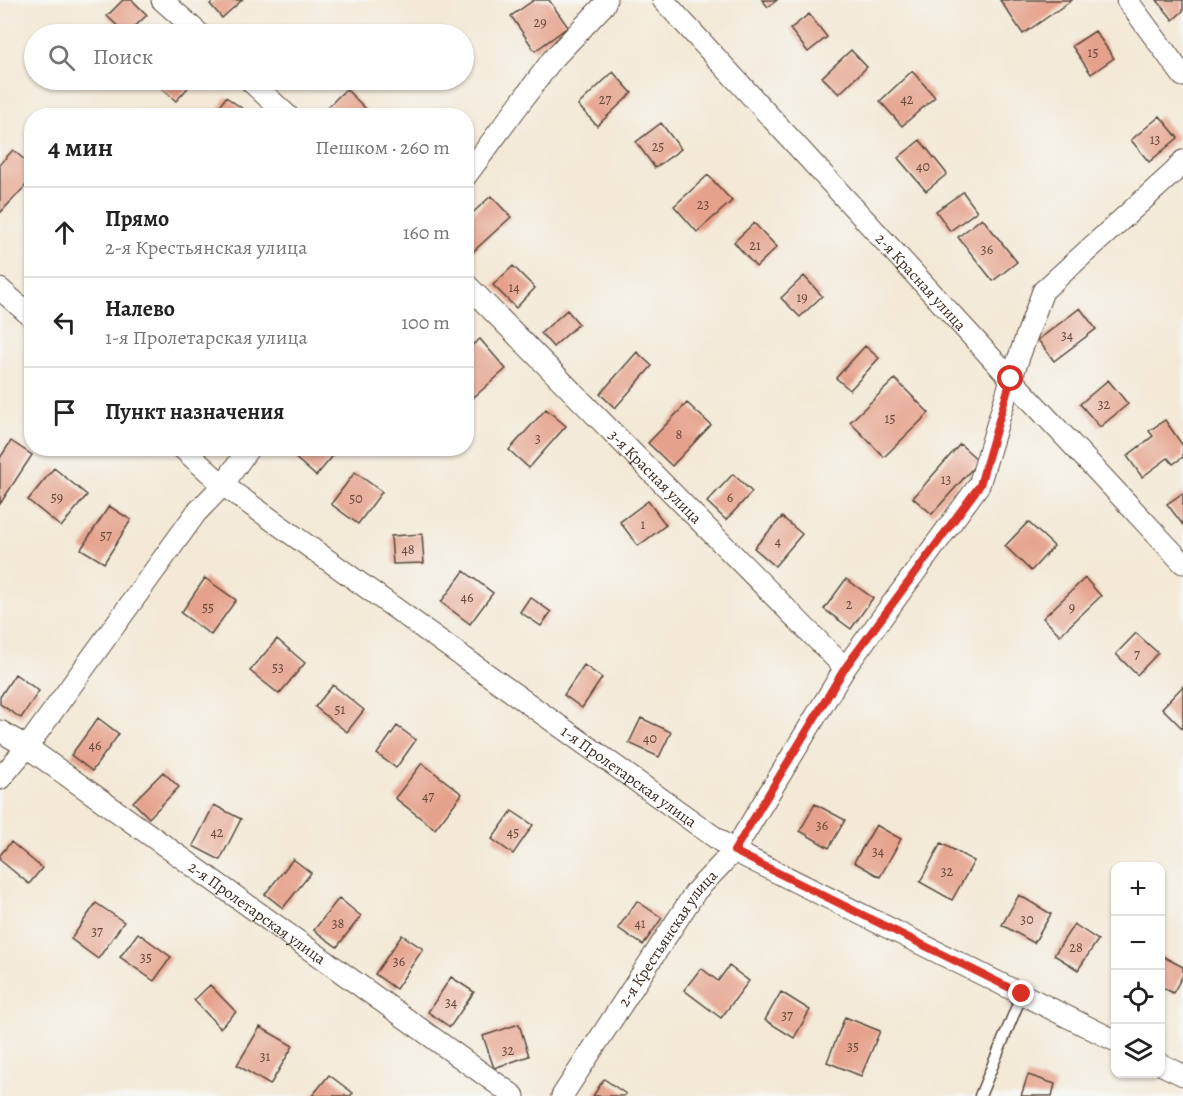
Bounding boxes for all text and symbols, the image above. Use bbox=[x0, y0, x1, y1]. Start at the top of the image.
house number: 29 bbox=[533, 13, 547, 32]
search box bbox=[24, 24, 474, 90]
icon: search bbox=[45, 41, 78, 74]
text: Поиск bbox=[93, 42, 153, 72]
house number: 15 bbox=[1088, 43, 1098, 62]
house number: 27 bbox=[599, 90, 611, 109]
house number: 42 bbox=[901, 90, 914, 109]
text: 4 мин bbox=[48, 130, 113, 165]
house number: 13 bbox=[1150, 130, 1160, 149]
text: Пешком · 260 m bbox=[315, 134, 450, 161]
house number: 25 bbox=[652, 137, 664, 156]
house number: 40 bbox=[916, 157, 930, 176]
house number: 23 bbox=[697, 195, 709, 214]
text: Прямо bbox=[105, 204, 169, 234]
icon: ahead bbox=[48, 216, 81, 249]
text: 160 m bbox=[403, 219, 450, 246]
street label: 2-я Красная улица bbox=[870, 228, 972, 336]
text: 2-я Крестьянская улица bbox=[105, 234, 307, 261]
house number: 21 bbox=[749, 236, 761, 255]
house number: 36 bbox=[981, 240, 993, 259]
house number: 14 bbox=[508, 278, 520, 297]
house number: 19 bbox=[796, 288, 808, 307]
text: Налево bbox=[105, 294, 175, 324]
icon: left bbox=[48, 306, 81, 339]
text: 100 m bbox=[401, 309, 450, 336]
text: 1-я Пролетарская улица bbox=[105, 324, 308, 351]
house number: 34 bbox=[1061, 326, 1073, 345]
route start bbox=[997, 365, 1023, 391]
house number: 32 bbox=[1098, 395, 1111, 414]
icon: arrive bbox=[48, 396, 81, 429]
text: Пункт назначения bbox=[105, 397, 284, 427]
house number: 15 bbox=[885, 409, 895, 428]
street label: 3-я Красная улица bbox=[603, 425, 707, 529]
house number: 8 bbox=[676, 425, 683, 444]
house number: 3 bbox=[535, 429, 541, 448]
house number: 13 bbox=[941, 470, 951, 489]
house number: 59 bbox=[51, 488, 63, 507]
house number: 6 bbox=[727, 488, 733, 507]
house number: 50 bbox=[349, 489, 363, 508]
house number: 1 bbox=[641, 515, 646, 534]
house number: 57 bbox=[100, 526, 112, 545]
house number: 4 bbox=[775, 532, 781, 551]
house number: 48 bbox=[401, 540, 415, 559]
house number: 46 bbox=[461, 588, 473, 607]
house number: 2 bbox=[846, 595, 853, 614]
house number: 55 bbox=[202, 598, 214, 617]
house number: 9 bbox=[1069, 598, 1075, 617]
house number: 7 bbox=[1134, 645, 1140, 664]
house number: 53 bbox=[272, 658, 284, 677]
house number: 51 bbox=[335, 700, 346, 719]
street label: 1-я Пролетарская улица bbox=[556, 721, 702, 833]
house number: 40 bbox=[643, 729, 657, 748]
house number: 46 bbox=[89, 736, 101, 755]
house number: 47 bbox=[422, 787, 434, 806]
house number: 36 bbox=[816, 816, 828, 835]
house number: 42 bbox=[211, 823, 224, 842]
house number: 45 bbox=[507, 823, 519, 842]
house number: 34 bbox=[872, 842, 884, 861]
street label: 2-я Пролетарская улица bbox=[184, 856, 331, 970]
house number: 32 bbox=[941, 862, 954, 881]
map controls bbox=[1111, 862, 1165, 1078]
button: + bbox=[1111, 862, 1165, 916]
street label: 2-я Крестьянская улица bbox=[613, 865, 723, 1011]
house number: 30 bbox=[1020, 910, 1034, 929]
house number: 38 bbox=[332, 914, 345, 933]
house number: 41 bbox=[634, 914, 646, 933]
button: − bbox=[1111, 916, 1165, 970]
house number: 37 bbox=[91, 922, 103, 941]
house number: 28 bbox=[1069, 938, 1083, 957]
house number: 35 bbox=[140, 948, 152, 967]
house number: 36 bbox=[393, 952, 405, 971]
button: locate bbox=[1111, 970, 1165, 1024]
route end bbox=[1008, 980, 1034, 1006]
house number: 34 bbox=[445, 993, 457, 1012]
house number: 37 bbox=[781, 1006, 793, 1025]
button: layers bbox=[1111, 1024, 1165, 1078]
house number: 35 bbox=[847, 1037, 859, 1056]
house number: 32 bbox=[502, 1041, 515, 1060]
house number: 31 bbox=[260, 1047, 271, 1066]

